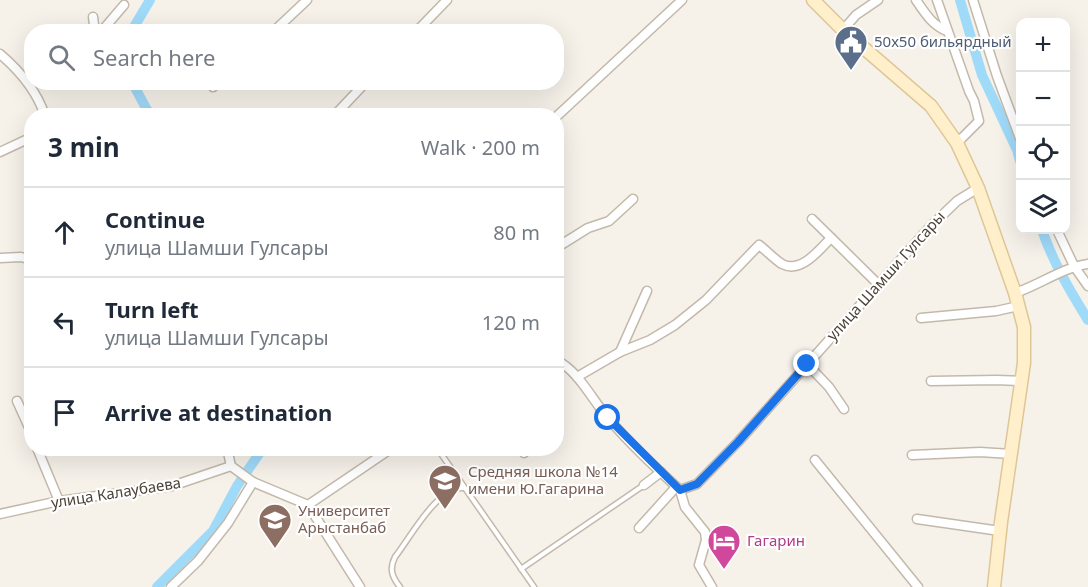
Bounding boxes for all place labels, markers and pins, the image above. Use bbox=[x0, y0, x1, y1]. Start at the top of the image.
public building icon: 50х50 бильярдный bbox=[833, 24, 869, 71]
place label: 50х50 бильярдный bbox=[874, 31, 1011, 51]
place label: Средняя школа №14 имени Ю.Гагарина bbox=[468, 461, 618, 498]
school or university icon: Средняя школа №14 имени Ю.Гагарина bbox=[427, 463, 463, 510]
place label: Университет Арыстанбаб bbox=[298, 500, 390, 537]
school or university icon: Университет Арыстанбаб bbox=[257, 502, 293, 549]
hotel icon: Гагарин bbox=[706, 523, 742, 570]
place label: Гагарин bbox=[747, 530, 805, 550]

